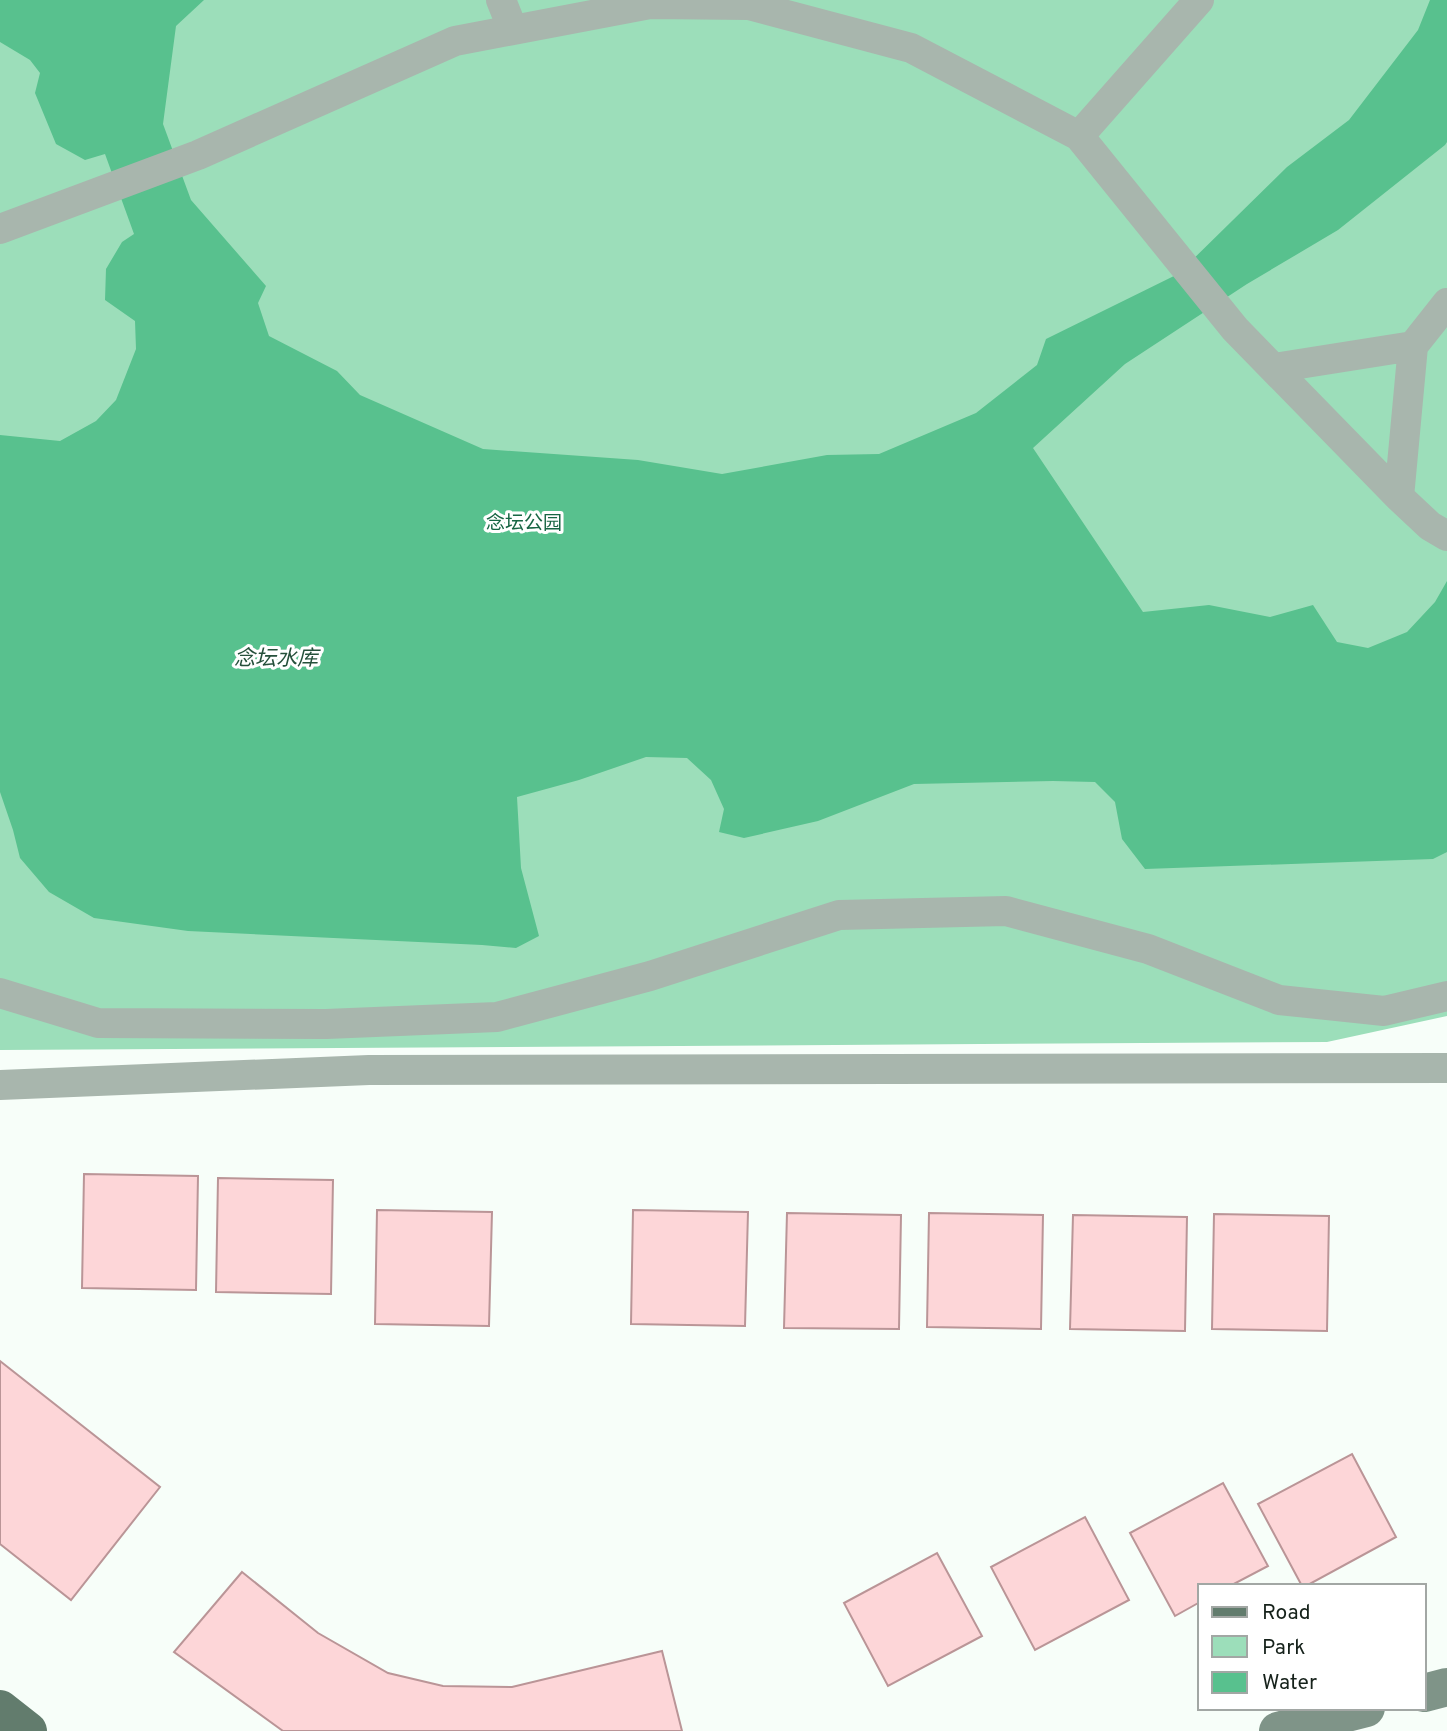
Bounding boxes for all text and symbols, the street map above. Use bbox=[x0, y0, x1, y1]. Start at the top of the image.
park label: 念坛公园 bbox=[486, 512, 562, 536]
water label: 念坛水库 bbox=[234, 646, 321, 673]
legend bbox=[1198, 1584, 1426, 1710]
text: Road bbox=[1262, 1600, 1311, 1627]
text: Park bbox=[1262, 1635, 1305, 1662]
text: Water bbox=[1262, 1670, 1317, 1697]

